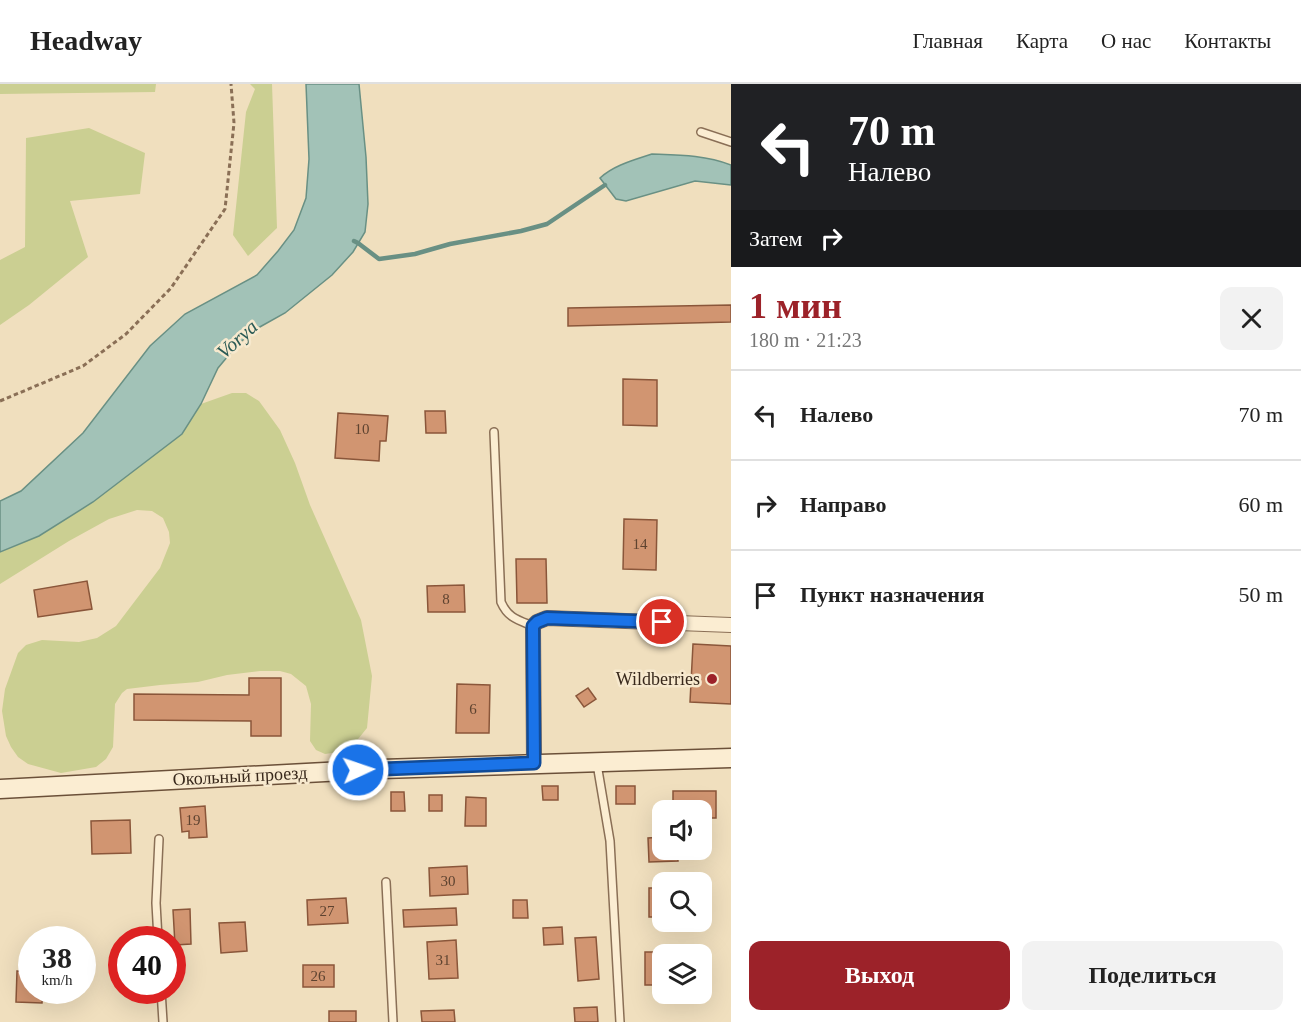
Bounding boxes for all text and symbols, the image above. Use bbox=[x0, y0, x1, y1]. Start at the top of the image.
text: Headway bbox=[30, 25, 142, 56]
text: Главная bbox=[913, 29, 983, 53]
text: Карта bbox=[1016, 29, 1068, 53]
text: О нас bbox=[1101, 29, 1151, 53]
text: Контакты bbox=[1184, 29, 1271, 53]
icon: left bbox=[749, 108, 827, 186]
text: 70 m bbox=[848, 108, 936, 154]
text: Налево bbox=[848, 157, 931, 187]
icon: right bbox=[815, 222, 848, 255]
text: Затем bbox=[749, 226, 803, 251]
text: 1 мин bbox=[749, 286, 842, 326]
button: close bbox=[1220, 287, 1283, 350]
water label: Vorya bbox=[212, 315, 262, 364]
text: 180 m · 21:23 bbox=[749, 329, 862, 351]
icon: left bbox=[749, 399, 782, 432]
text: Налево bbox=[800, 402, 873, 427]
text: 70 m bbox=[1238, 402, 1283, 427]
house number: 10 bbox=[355, 421, 370, 437]
icon: right bbox=[749, 489, 782, 522]
text: Направо bbox=[800, 492, 886, 517]
text: 60 m bbox=[1238, 492, 1283, 517]
house number: 14 bbox=[633, 536, 648, 552]
icon: arrive bbox=[749, 579, 782, 612]
text: Пункт назначения bbox=[800, 582, 985, 607]
text: 50 m bbox=[1238, 582, 1283, 607]
house number: 8 bbox=[442, 591, 450, 607]
pin bbox=[636, 596, 687, 647]
icon: arrive bbox=[645, 605, 678, 638]
place label: Wildberries bbox=[616, 669, 700, 689]
marker: Wildberries bbox=[705, 672, 719, 686]
house number: 6 bbox=[469, 701, 477, 717]
position arrow bbox=[326, 738, 390, 802]
street label: Окольный проезд bbox=[172, 762, 308, 790]
map controls bbox=[652, 800, 712, 1004]
button: sound bbox=[652, 800, 712, 860]
house number: 19 bbox=[186, 812, 201, 828]
button: search bbox=[652, 872, 712, 932]
house number: 30 bbox=[441, 873, 456, 889]
house number: 27 bbox=[320, 903, 335, 919]
speed limit sign: 40 bbox=[108, 926, 186, 1004]
text: 38 bbox=[42, 941, 72, 974]
button: Выход bbox=[749, 941, 1010, 1010]
button: Поделиться bbox=[1022, 941, 1283, 1010]
button: layers bbox=[652, 944, 712, 1004]
house number: 31 bbox=[436, 952, 451, 968]
house number: 26 bbox=[311, 968, 326, 984]
text: km/h bbox=[42, 972, 72, 988]

